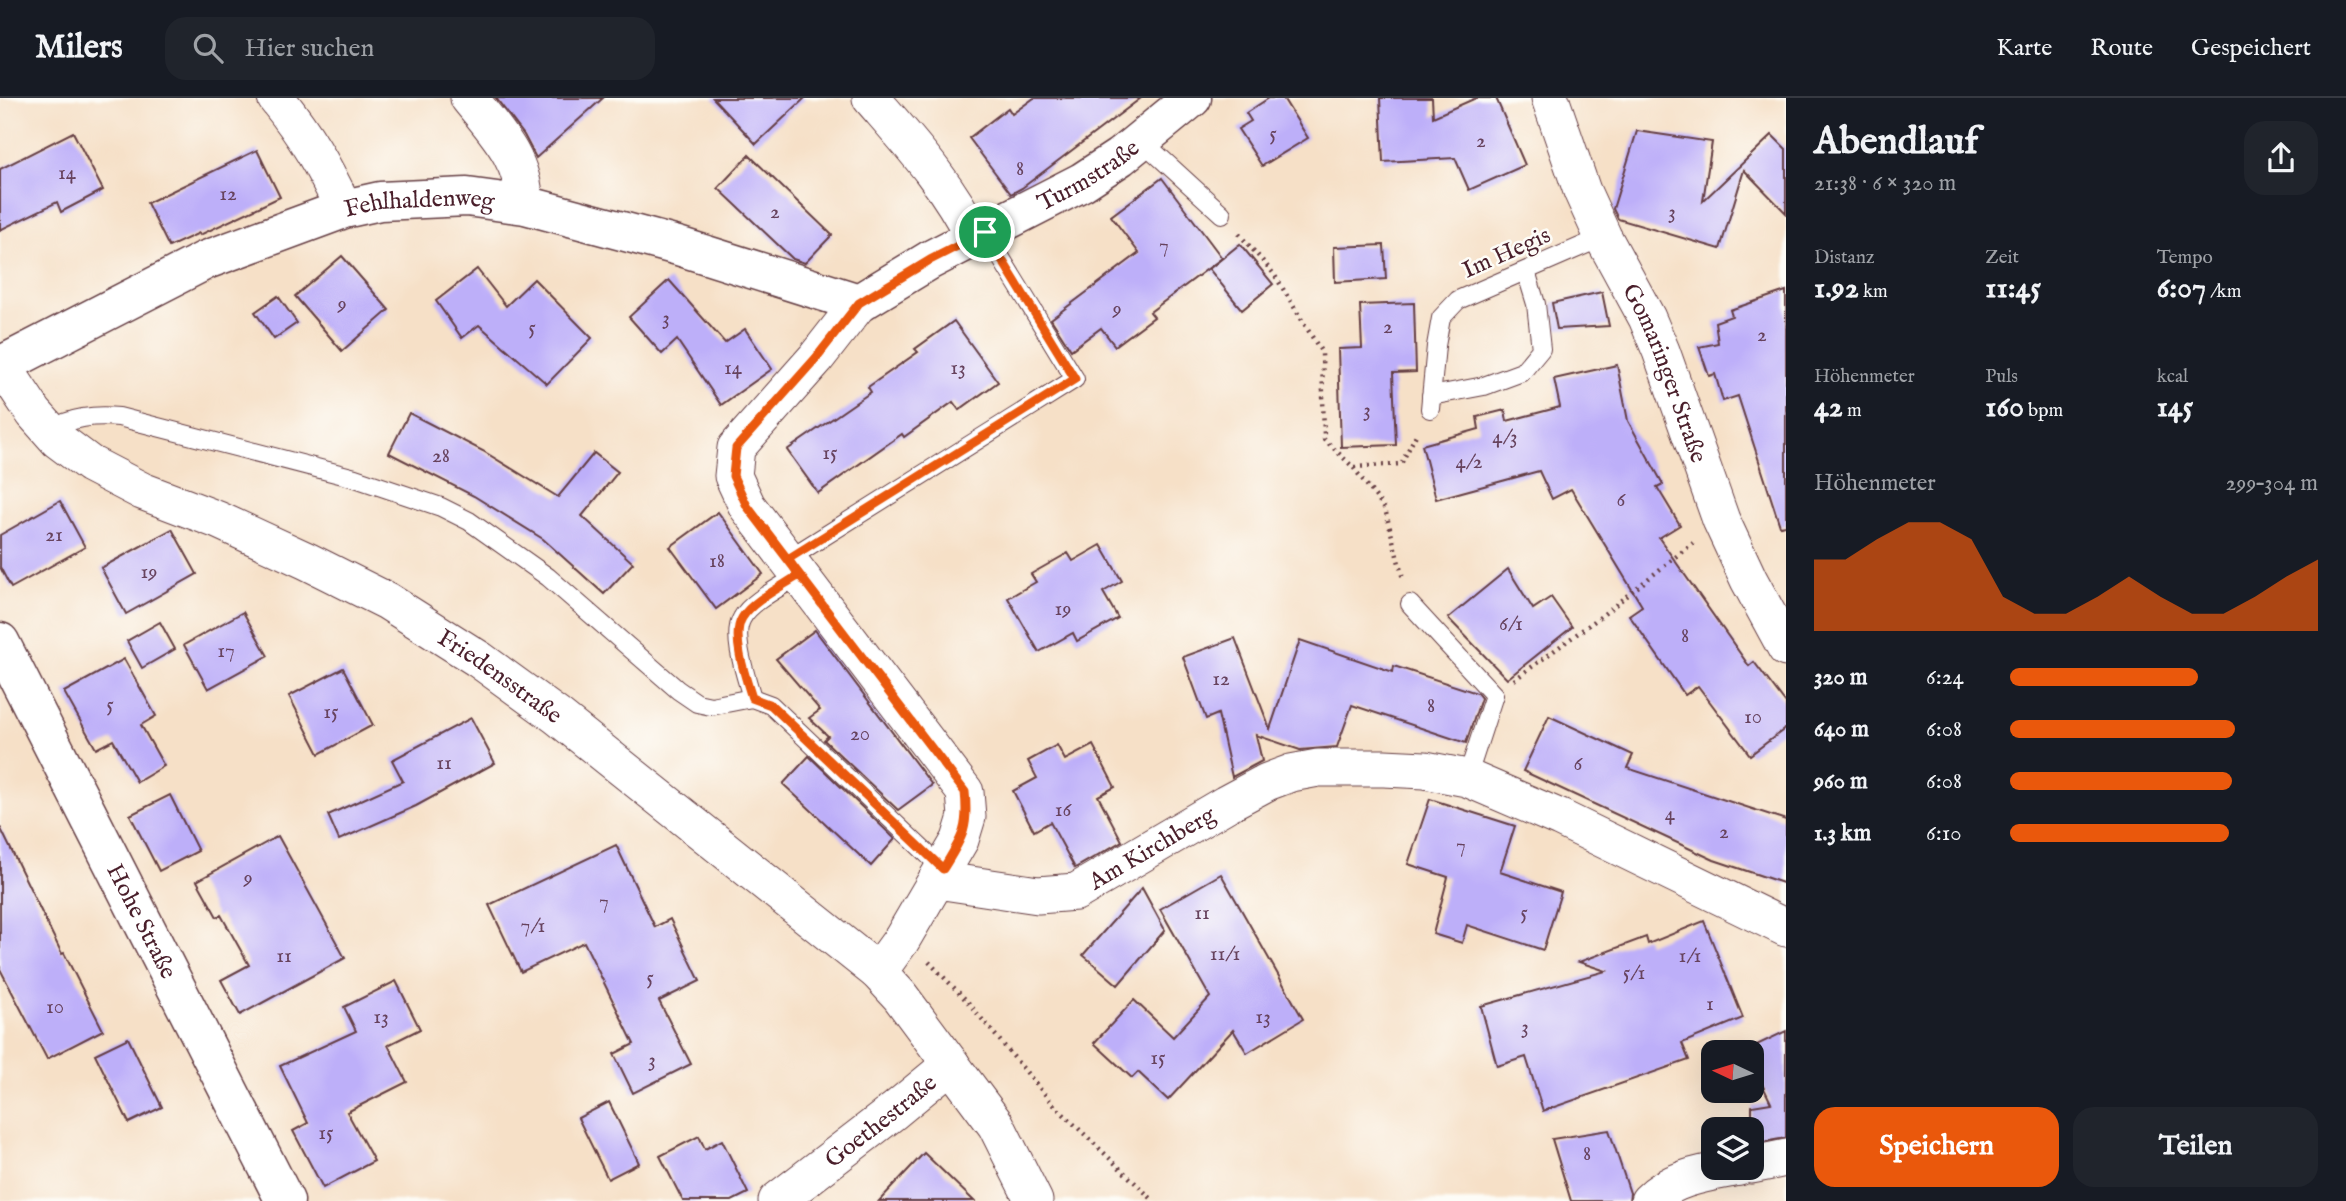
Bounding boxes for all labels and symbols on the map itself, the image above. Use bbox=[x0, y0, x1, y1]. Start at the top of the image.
house number: 5 bbox=[1269, 121, 1277, 148]
house number: 2 bbox=[1476, 128, 1486, 155]
street label: Turmstraße bbox=[1032, 133, 1147, 219]
house number: 8 bbox=[1016, 156, 1024, 183]
house number: 14 bbox=[58, 160, 77, 187]
house number: 12 bbox=[219, 181, 237, 208]
street label: Fehlhaldenweg bbox=[342, 183, 497, 225]
house number: 2 bbox=[770, 199, 780, 226]
house number: 3 bbox=[1668, 199, 1676, 226]
pin bbox=[955, 202, 1015, 262]
street label: Im Hegis bbox=[1458, 220, 1556, 287]
house number: 7 bbox=[1159, 233, 1169, 260]
street label: Gomaringer Straße bbox=[1614, 279, 1713, 467]
house number: 9 bbox=[336, 291, 347, 318]
house number: 9 bbox=[1111, 296, 1122, 323]
house number: 3 bbox=[662, 305, 670, 332]
house number: 2 bbox=[1383, 314, 1393, 341]
house number: 5 bbox=[528, 315, 536, 342]
house number: 2 bbox=[1757, 322, 1767, 349]
house number: 14 bbox=[724, 355, 743, 382]
house number: 13 bbox=[950, 355, 966, 382]
house number: 3 bbox=[1363, 397, 1371, 424]
house number: 4/3 bbox=[1492, 424, 1518, 451]
house number: 15 bbox=[822, 440, 838, 467]
house number: 28 bbox=[432, 443, 450, 470]
house number: 4/2 bbox=[1455, 449, 1483, 476]
house number: 6 bbox=[1617, 487, 1627, 514]
house number: 21 bbox=[45, 522, 63, 549]
house number: 18 bbox=[709, 548, 725, 575]
house number: 19 bbox=[141, 559, 158, 586]
house number: 19 bbox=[1055, 596, 1072, 623]
house number: 6/1 bbox=[1499, 611, 1523, 638]
street label: Friedensstraße bbox=[431, 623, 568, 732]
house number: 8 bbox=[1681, 623, 1689, 650]
house number: 17 bbox=[217, 638, 235, 665]
house number: 12 bbox=[1212, 666, 1230, 693]
house number: 5 bbox=[106, 692, 114, 719]
house number: 8 bbox=[1427, 693, 1435, 720]
house number: 15 bbox=[323, 699, 339, 726]
house number: 10 bbox=[1744, 704, 1762, 731]
house number: 20 bbox=[850, 721, 870, 748]
house number: 11 bbox=[436, 750, 452, 777]
house number: 6 bbox=[1574, 751, 1584, 778]
house number: 16 bbox=[1055, 797, 1072, 824]
street label: Am Kirchberg bbox=[1083, 799, 1222, 899]
house number: 4 bbox=[1665, 801, 1676, 828]
house number: 2 bbox=[1719, 819, 1729, 846]
house number: 7 bbox=[1456, 833, 1466, 860]
street label: Hohe Straße bbox=[99, 859, 183, 984]
house number: 9 bbox=[242, 865, 253, 892]
house number: 7 bbox=[599, 889, 609, 916]
house number: 11 bbox=[1194, 900, 1210, 927]
house number: 5 bbox=[1520, 900, 1528, 927]
house number: 7/1 bbox=[521, 913, 545, 940]
house number: 11/1 bbox=[1210, 941, 1240, 968]
house number: 11 bbox=[276, 943, 292, 970]
house number: 1/1 bbox=[1679, 943, 1701, 970]
house number: 5/1 bbox=[1623, 960, 1645, 987]
house number: 5 bbox=[646, 965, 654, 992]
house number: 1 bbox=[1706, 991, 1714, 1018]
house number: 10 bbox=[46, 994, 64, 1021]
house number: 13 bbox=[373, 1004, 389, 1031]
house number: 13 bbox=[1255, 1004, 1271, 1031]
house number: 3 bbox=[1521, 1014, 1529, 1041]
north arrow bbox=[1701, 1040, 1764, 1102]
house number: 15 bbox=[1150, 1045, 1166, 1072]
house number: 3 bbox=[648, 1047, 656, 1074]
street label: Goethestraße bbox=[819, 1068, 944, 1176]
house number: 15 bbox=[318, 1120, 334, 1147]
house number: 8 bbox=[1583, 1141, 1591, 1168]

